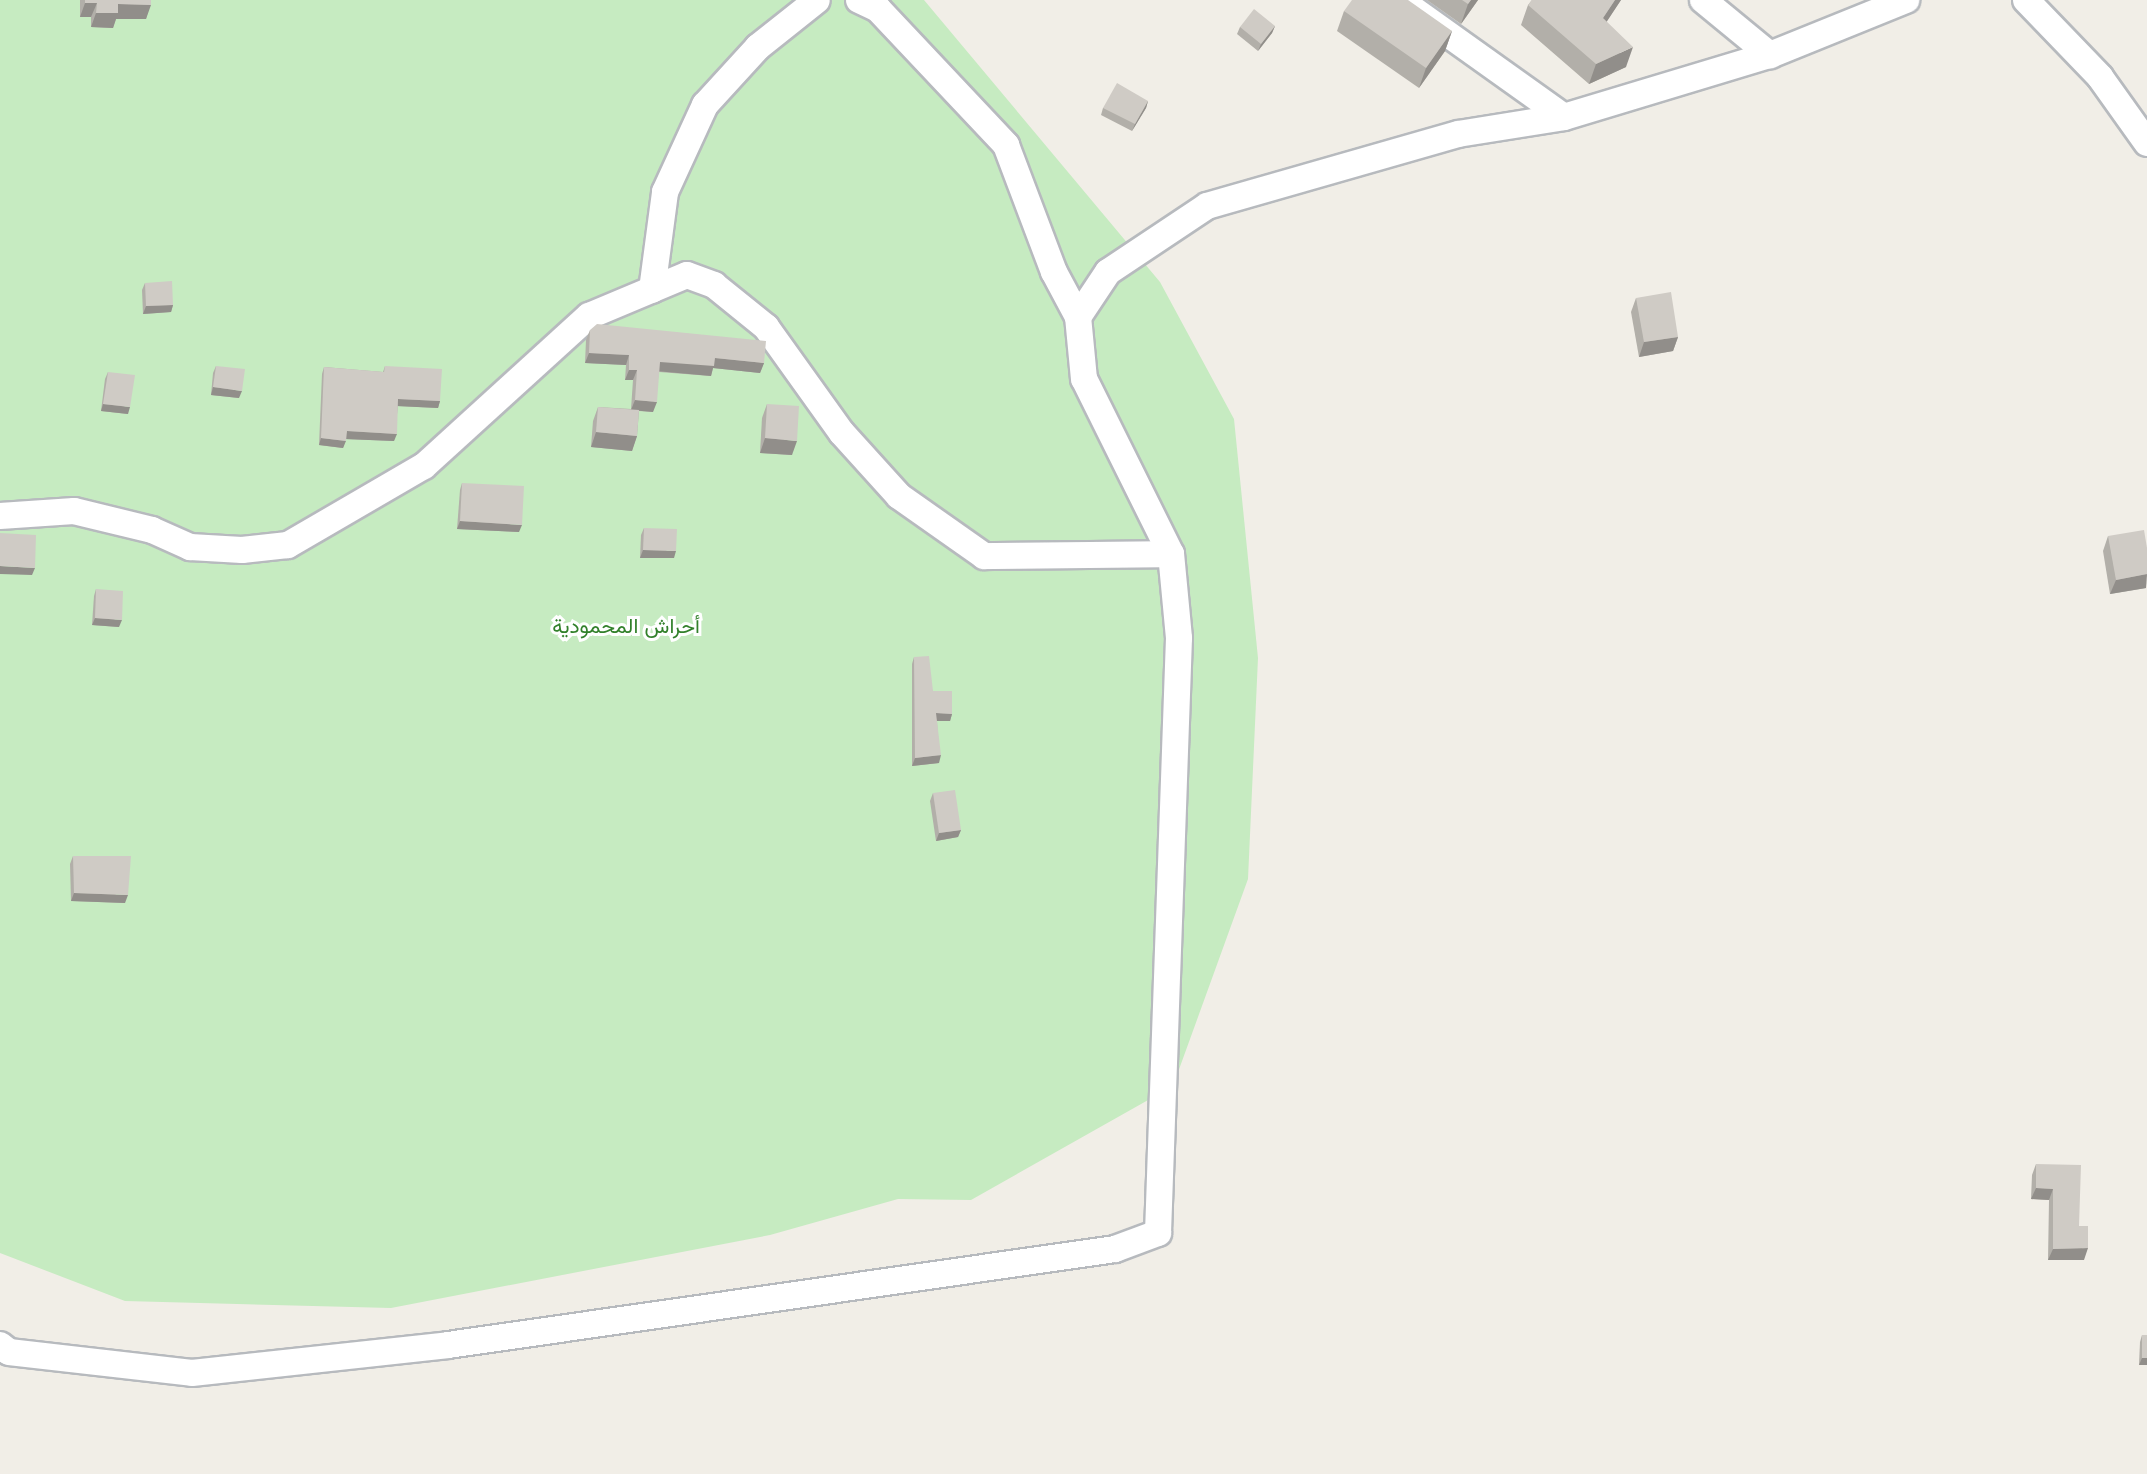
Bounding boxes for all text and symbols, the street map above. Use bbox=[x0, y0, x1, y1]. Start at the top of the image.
park label: أحراش المحمودية bbox=[552, 613, 700, 639]

